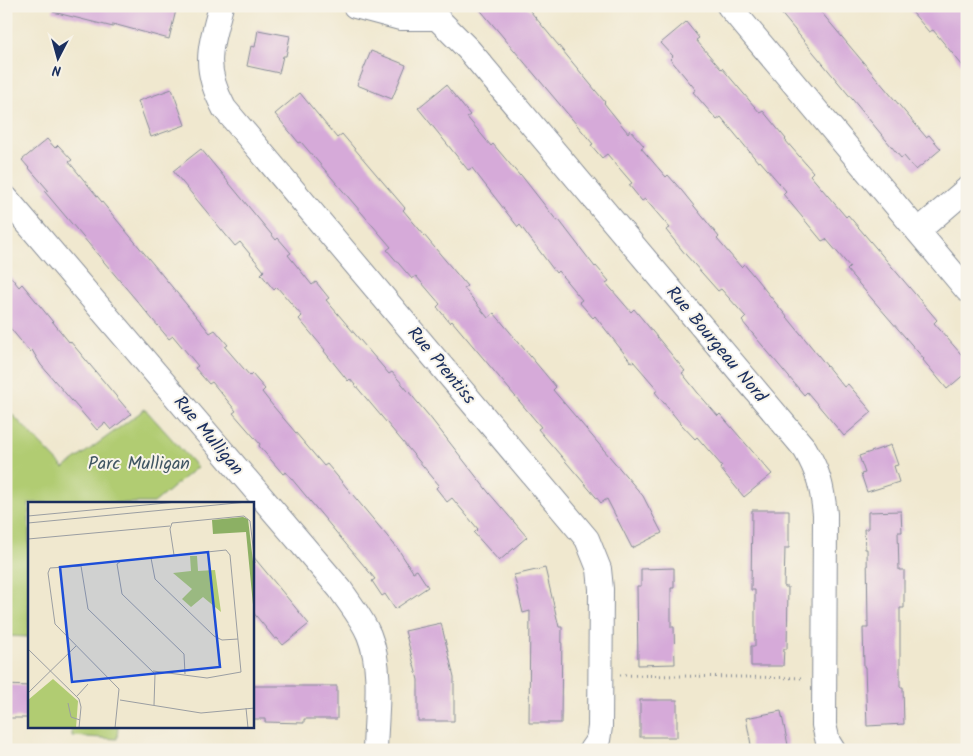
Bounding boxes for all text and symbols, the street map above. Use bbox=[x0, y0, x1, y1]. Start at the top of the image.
north arrow bbox=[32, 32, 82, 82]
text: N bbox=[51, 59, 62, 81]
street label: Rue Bourgeau Nord bbox=[658, 280, 774, 411]
street label: Rue Prentiss bbox=[399, 320, 483, 412]
street label: Rue Mulligan bbox=[166, 389, 250, 482]
park label: Parc Mulligan bbox=[88, 450, 190, 479]
inset map bbox=[28, 502, 254, 728]

